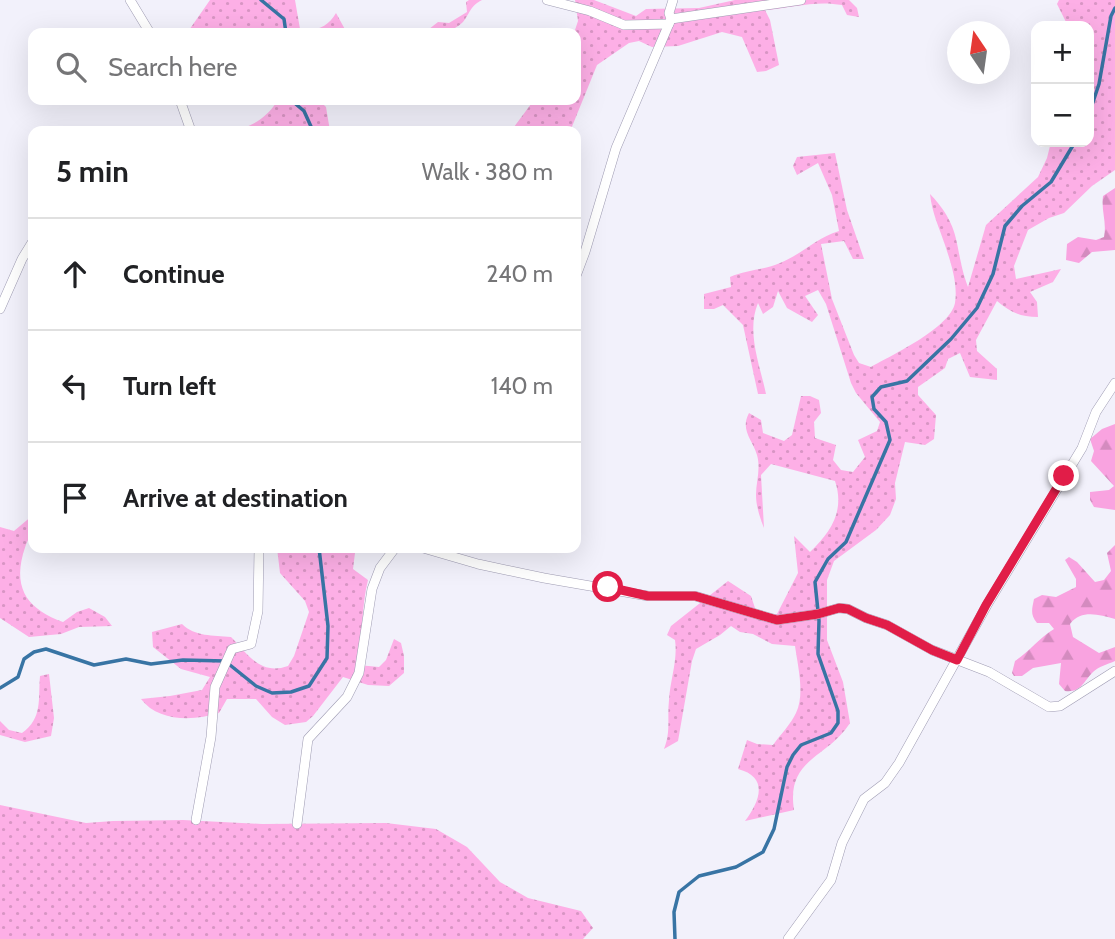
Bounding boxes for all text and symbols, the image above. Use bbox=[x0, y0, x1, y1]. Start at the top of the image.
north arrow bbox=[947, 21, 1010, 84]
map controls bbox=[1031, 21, 1094, 147]
button: + bbox=[1031, 21, 1094, 84]
search box bbox=[28, 28, 581, 105]
icon: search bbox=[52, 48, 90, 86]
text: Search here bbox=[108, 51, 237, 83]
button: − bbox=[1031, 84, 1094, 147]
text: 5 min bbox=[56, 153, 129, 190]
text: Walk · 380 m bbox=[422, 158, 553, 186]
icon: ahead bbox=[56, 255, 94, 293]
text: Continue bbox=[123, 258, 225, 290]
text: 240 m bbox=[486, 260, 553, 288]
icon: left bbox=[56, 367, 94, 405]
text: Turn left bbox=[123, 370, 216, 402]
text: 140 m bbox=[491, 372, 553, 400]
route end bbox=[1048, 460, 1079, 491]
icon: arrive bbox=[56, 479, 94, 517]
text: Arrive at destination bbox=[123, 482, 348, 514]
route start bbox=[592, 571, 623, 602]

